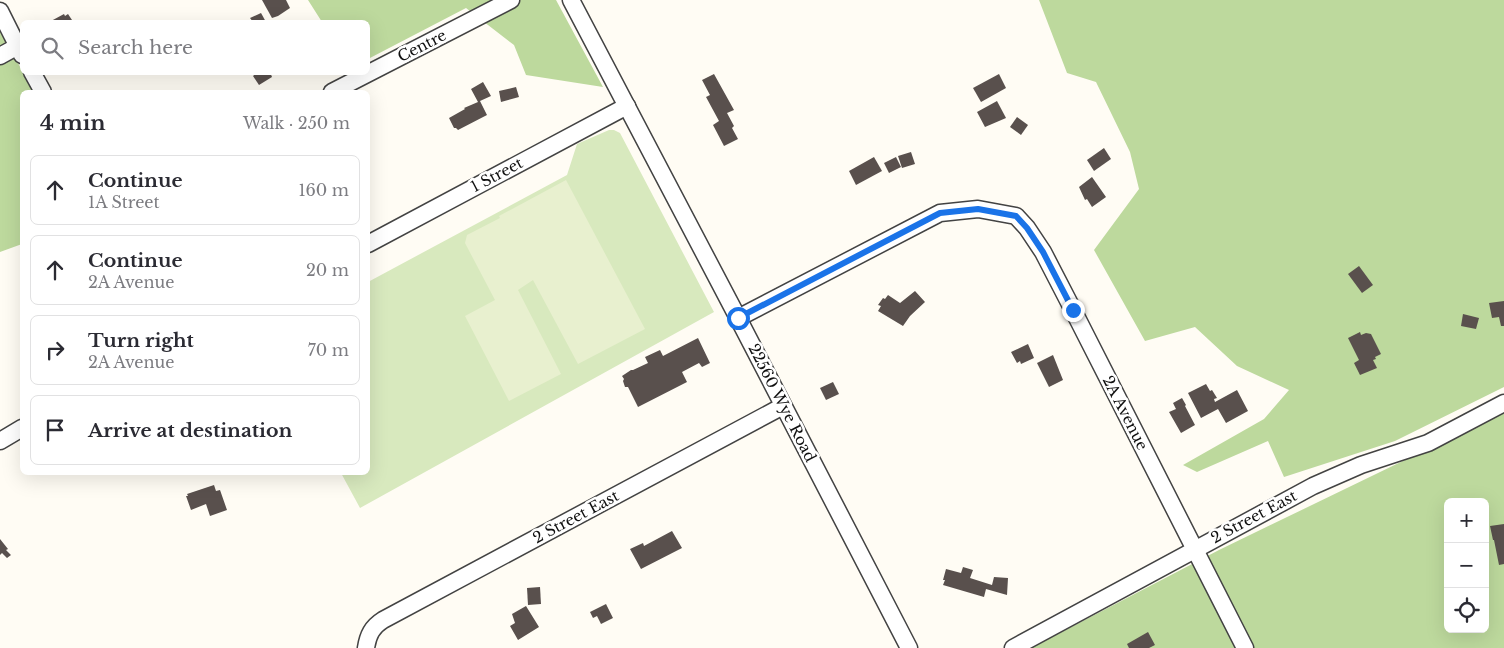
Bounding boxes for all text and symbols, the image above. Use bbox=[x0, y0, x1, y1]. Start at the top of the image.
search box bbox=[20, 20, 370, 75]
street label: Centre bbox=[394, 25, 449, 66]
icon: search bbox=[38, 34, 66, 62]
text: Search here bbox=[78, 36, 193, 59]
text: 4 min bbox=[40, 110, 106, 136]
text: Walk · 250 m bbox=[243, 113, 350, 133]
street label: 1 Street bbox=[468, 153, 526, 196]
text: Continue bbox=[88, 169, 183, 192]
icon: ahead bbox=[41, 176, 69, 204]
text: 160 m bbox=[298, 180, 349, 200]
text: 1A Street bbox=[88, 192, 160, 212]
text: Continue bbox=[88, 249, 183, 272]
icon: ahead bbox=[41, 256, 69, 284]
text: 20 m bbox=[306, 260, 349, 280]
text: 2A Avenue bbox=[88, 272, 174, 292]
route end bbox=[1062, 299, 1085, 322]
route start bbox=[727, 307, 750, 330]
text: Turn right bbox=[88, 329, 194, 352]
icon: right bbox=[41, 336, 69, 364]
text: 70 m bbox=[308, 340, 349, 360]
street label: 22560 Wye Road bbox=[744, 340, 820, 465]
text: 2A Avenue bbox=[88, 352, 174, 372]
street label: 2A Avenue bbox=[1099, 372, 1152, 453]
icon: arrive bbox=[41, 416, 69, 444]
text: Arrive at destination bbox=[88, 419, 292, 442]
street label: 2 Street East bbox=[530, 486, 622, 547]
street label: 2 Street East bbox=[1208, 486, 1300, 547]
map controls bbox=[1444, 498, 1489, 633]
button: + bbox=[1444, 498, 1489, 543]
button: − bbox=[1444, 543, 1489, 588]
button: locate bbox=[1444, 588, 1489, 633]

